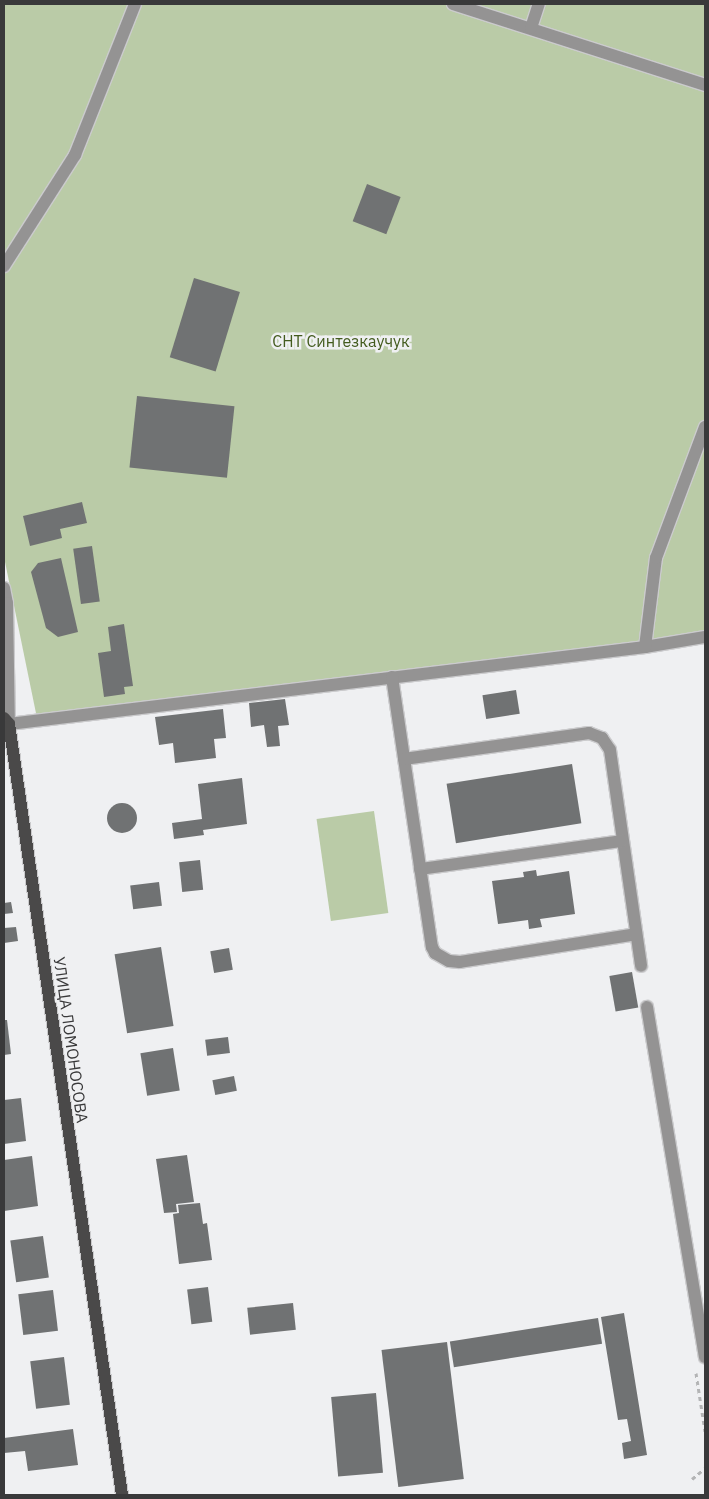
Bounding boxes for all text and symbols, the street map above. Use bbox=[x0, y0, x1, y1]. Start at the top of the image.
park label: СНТ Синтезкаучук bbox=[272, 331, 410, 351]
street label: УЛИЦА ЛОМОНОСОВА bbox=[50, 956, 92, 1124]

